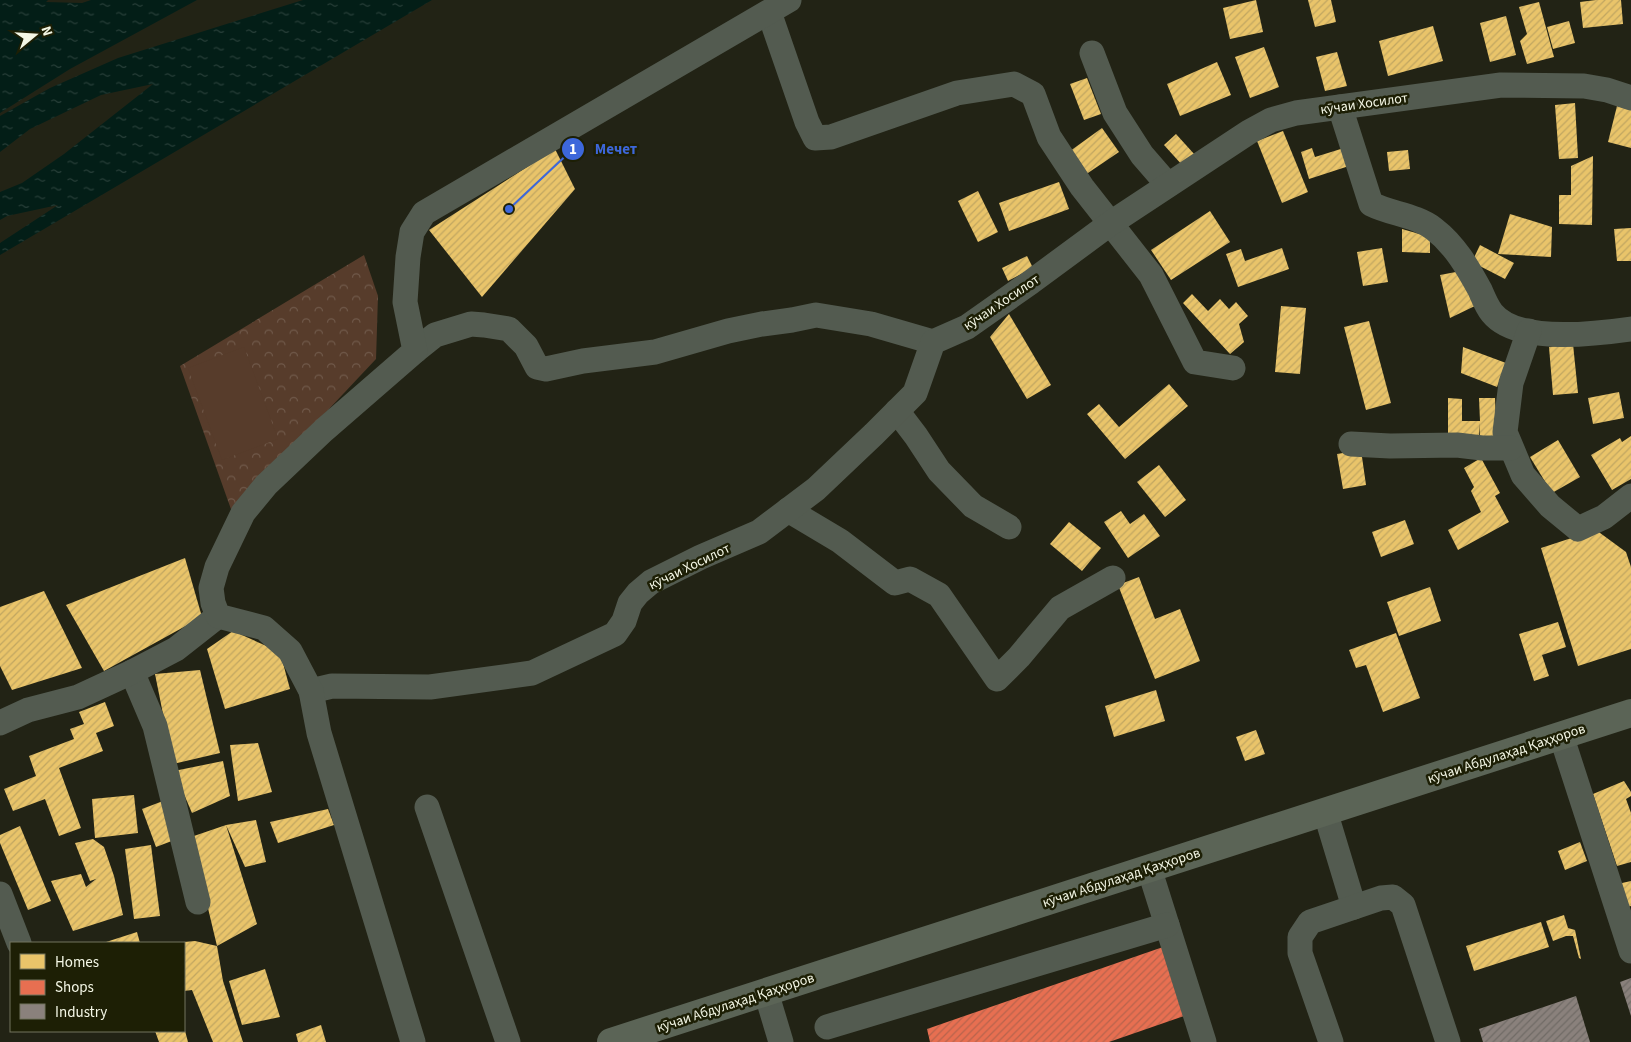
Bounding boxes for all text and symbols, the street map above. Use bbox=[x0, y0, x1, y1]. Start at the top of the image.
north arrow bbox=[10, 10, 60, 60]
text: N bbox=[35, 24, 57, 39]
street label: кӯчаи Хосилот bbox=[1319, 88, 1410, 120]
callout: Мечет bbox=[560, 134, 648, 164]
text: 1 bbox=[569, 139, 577, 160]
text: Мечет bbox=[595, 139, 637, 160]
street label: кӯчаи Хосилот bbox=[959, 270, 1044, 336]
street label: кӯчаи Хосилот bbox=[645, 538, 734, 595]
street label: кӯчаи Абдулаҳад Қаҳҳоров bbox=[1425, 719, 1588, 789]
street label: кӯчаи Абдулаҳад Қаҳҳоров bbox=[1040, 843, 1203, 913]
legend bbox=[10, 942, 185, 1032]
text: Homes bbox=[55, 952, 99, 973]
street label: кӯчаи Абдулаҳад Қаҳҳоров bbox=[654, 968, 817, 1038]
text: Shops bbox=[55, 977, 94, 998]
text: Industry bbox=[55, 1002, 107, 1023]

